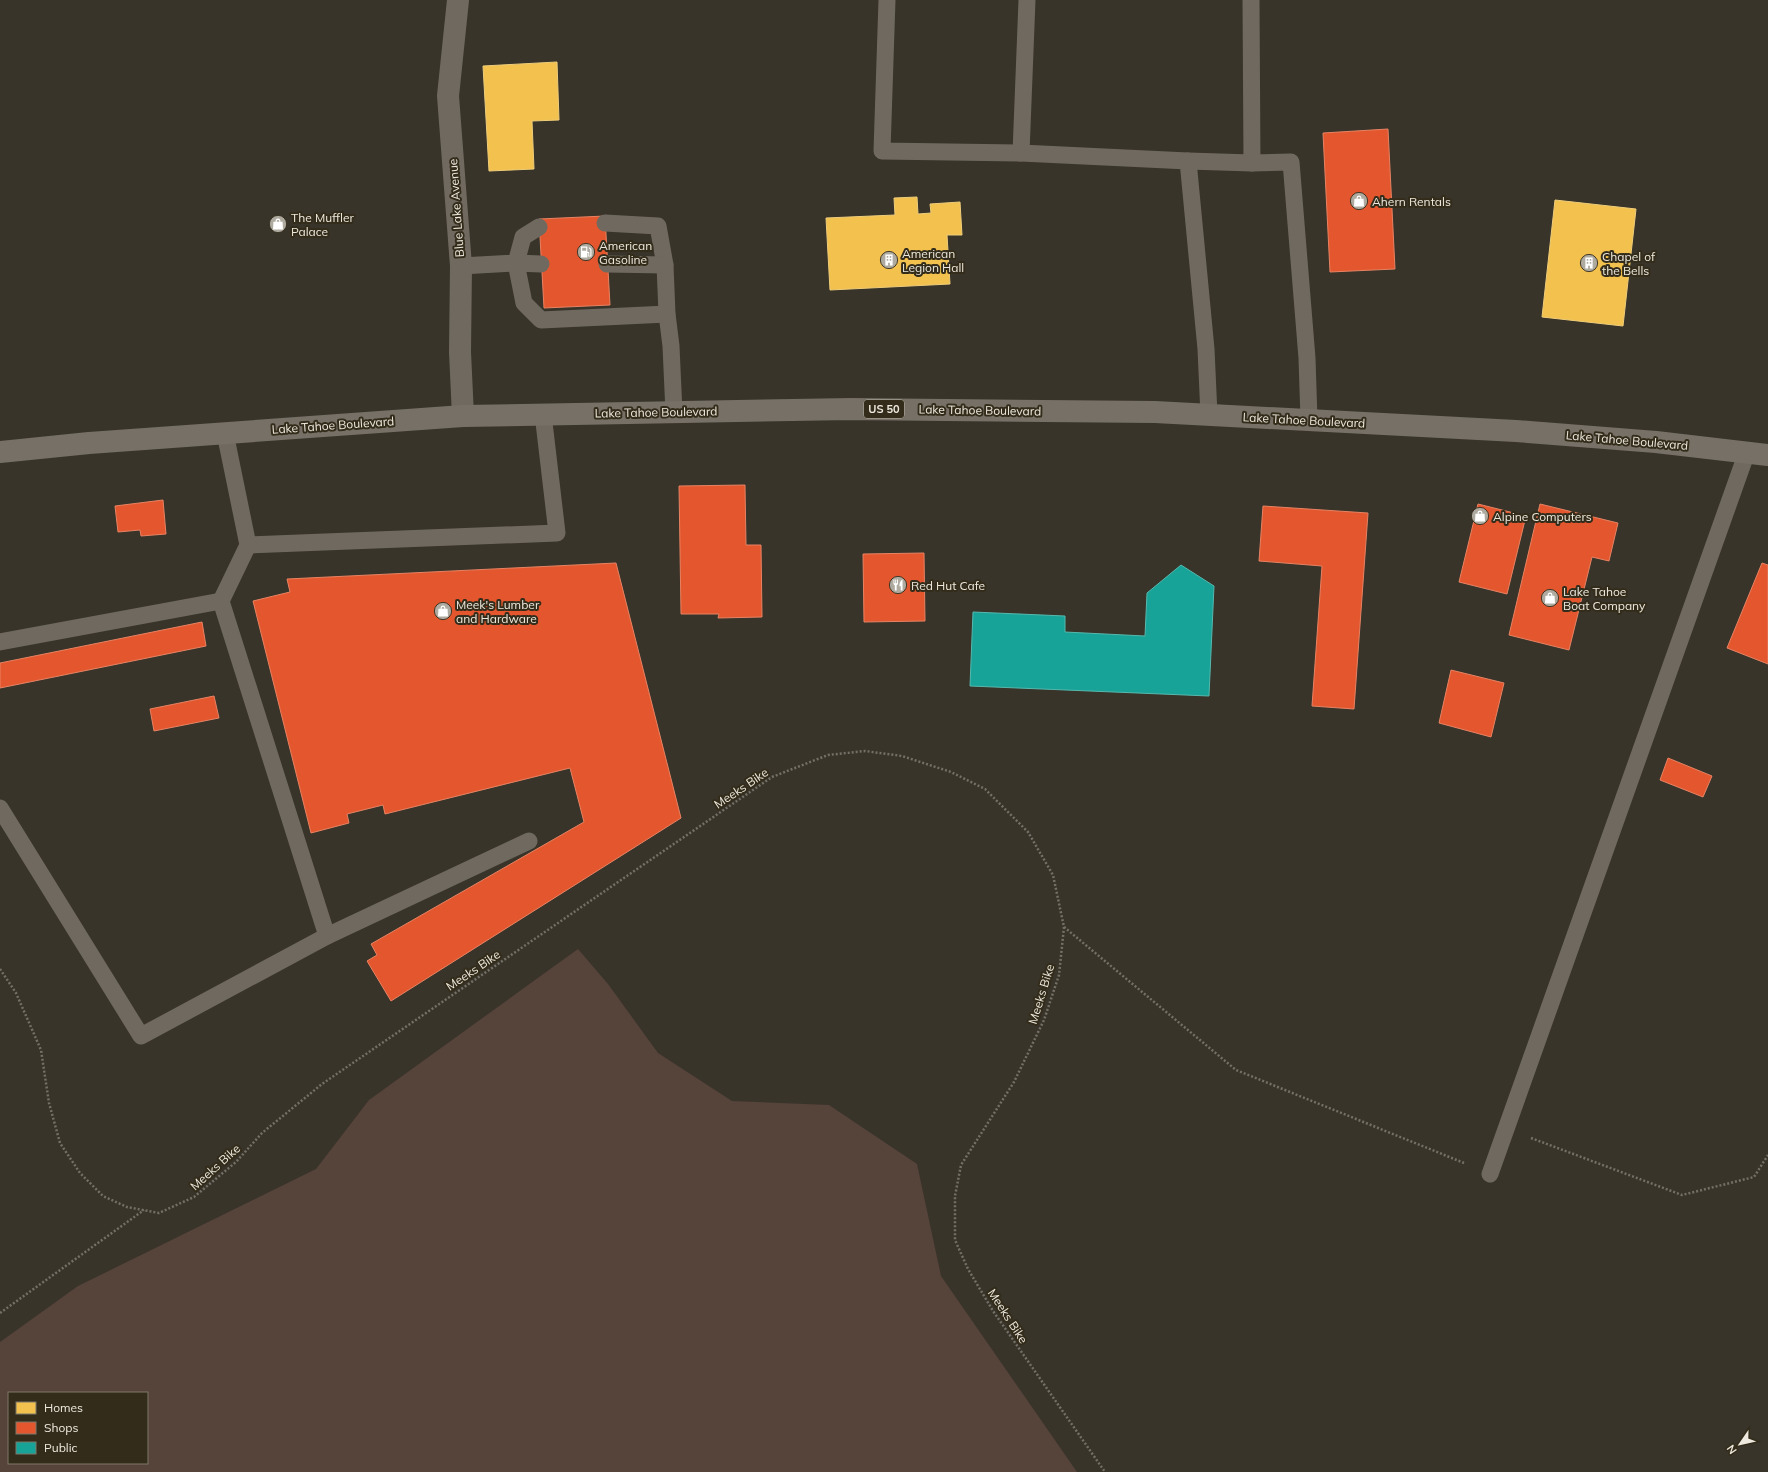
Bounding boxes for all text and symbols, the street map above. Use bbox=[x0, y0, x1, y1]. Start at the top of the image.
street label: Blue Lake Avenue bbox=[445, 158, 467, 258]
shop icon: Ahern Rentals bbox=[1349, 191, 1369, 211]
place label: Ahern Rentals bbox=[1372, 194, 1451, 209]
place label: The Muffler Palace bbox=[291, 210, 354, 239]
shop icon: The Muffler Palace bbox=[268, 214, 288, 234]
place label: American Gasoline bbox=[599, 238, 652, 267]
fuel station icon: American Gasoline bbox=[576, 242, 596, 262]
place label: American Legion Hall bbox=[902, 246, 964, 275]
place label: Chapel of the Bells bbox=[1602, 249, 1656, 278]
building icon: American Legion Hall bbox=[879, 250, 899, 270]
building icon: Chapel of the Bells bbox=[1579, 253, 1599, 273]
road number: US 50 bbox=[864, 400, 904, 418]
street label: Lake Tahoe Boulevard bbox=[919, 401, 1041, 419]
street label: Lake Tahoe Boulevard bbox=[595, 403, 717, 421]
street label: Lake Tahoe Boulevard bbox=[1242, 409, 1366, 431]
street label: Lake Tahoe Boulevard bbox=[271, 413, 395, 437]
street label: Lake Tahoe Boulevard bbox=[1565, 427, 1689, 453]
shop icon: Alpine Computers bbox=[1470, 506, 1490, 526]
place label: Alpine Computers bbox=[1493, 509, 1592, 524]
restaurant icon: Red Hut Cafe bbox=[888, 575, 908, 595]
place label: Red Hut Cafe bbox=[911, 578, 985, 593]
place label: Lake Tahoe Boat Company bbox=[1563, 584, 1646, 613]
shop icon: Lake Tahoe Boat Company bbox=[1540, 588, 1560, 608]
place label: Meek's Lumber and Hardware bbox=[456, 597, 540, 626]
shop icon: Meek's Lumber and Hardware bbox=[433, 601, 453, 621]
street label: Meeks Bike bbox=[711, 764, 771, 812]
street label: Meeks Bike bbox=[443, 946, 503, 994]
street label: Meeks Bike bbox=[1025, 962, 1057, 1026]
street label: Meeks Bike bbox=[187, 1141, 243, 1193]
street label: Meeks Bike bbox=[985, 1286, 1031, 1346]
legend bbox=[8, 1392, 148, 1464]
text: Homes bbox=[44, 1400, 83, 1415]
text: Shops bbox=[44, 1420, 79, 1435]
north arrow bbox=[1720, 1424, 1760, 1464]
text: Public bbox=[44, 1440, 78, 1455]
text: N bbox=[1724, 1442, 1740, 1457]

